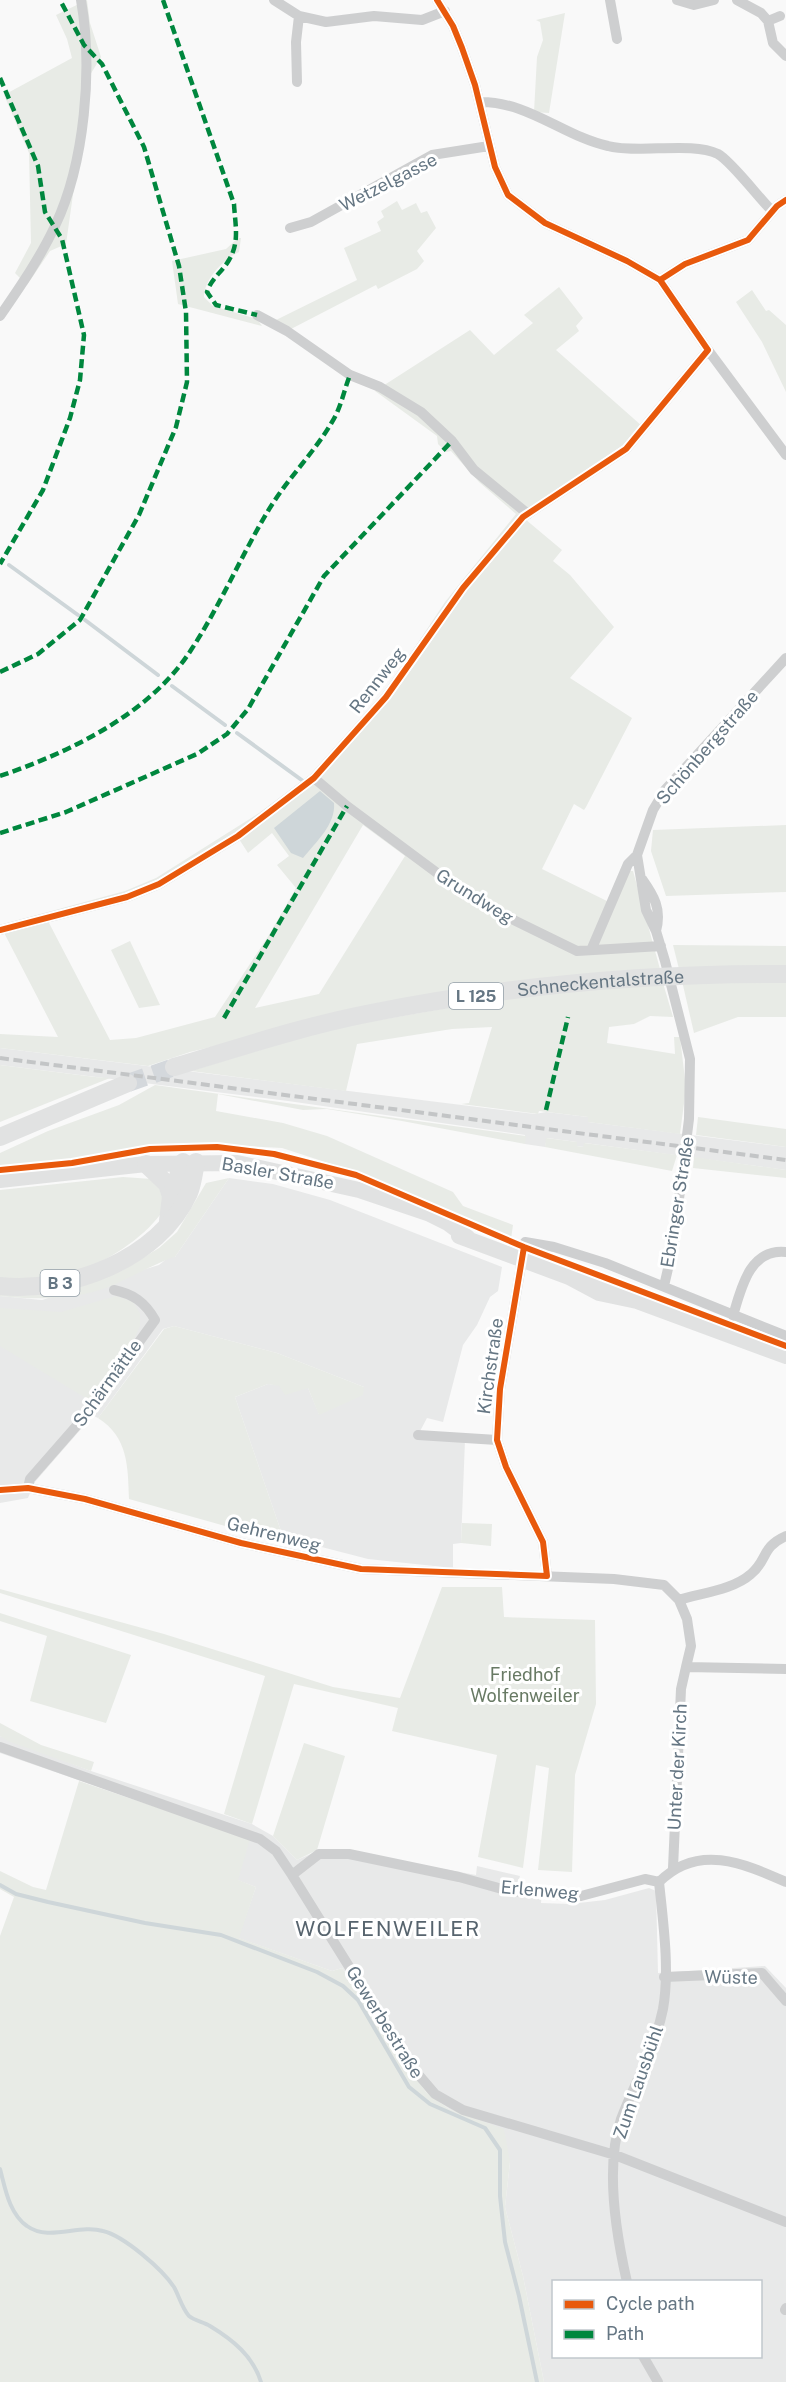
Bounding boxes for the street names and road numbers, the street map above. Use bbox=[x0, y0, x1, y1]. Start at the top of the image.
street label: Wetzelgasse bbox=[336, 148, 440, 216]
street label: Rennweg bbox=[345, 643, 409, 717]
street label: Schönbergstraße bbox=[652, 686, 762, 808]
street label: Grundweg bbox=[432, 864, 518, 928]
street label: Schneckentalstraße bbox=[516, 965, 685, 1000]
road number: L 125 bbox=[449, 983, 503, 1009]
street label: Ebringer Straße bbox=[656, 1135, 698, 1269]
street label: Basler Straße bbox=[220, 1153, 336, 1193]
road number: B 3 bbox=[40, 1270, 80, 1296]
street label: Kirchstraße bbox=[473, 1316, 507, 1416]
street label: Schärmättle bbox=[68, 1335, 146, 1431]
street label: Gehrenweg bbox=[225, 1512, 323, 1556]
street label: Unter der Kirch bbox=[663, 1703, 691, 1831]
street label: Erlenweg bbox=[500, 1876, 580, 1904]
street label: Gewerbestraße bbox=[342, 1962, 428, 2082]
street label: Wüste bbox=[704, 1966, 758, 1988]
street label: Zum Lausbühl bbox=[609, 2022, 667, 2142]

